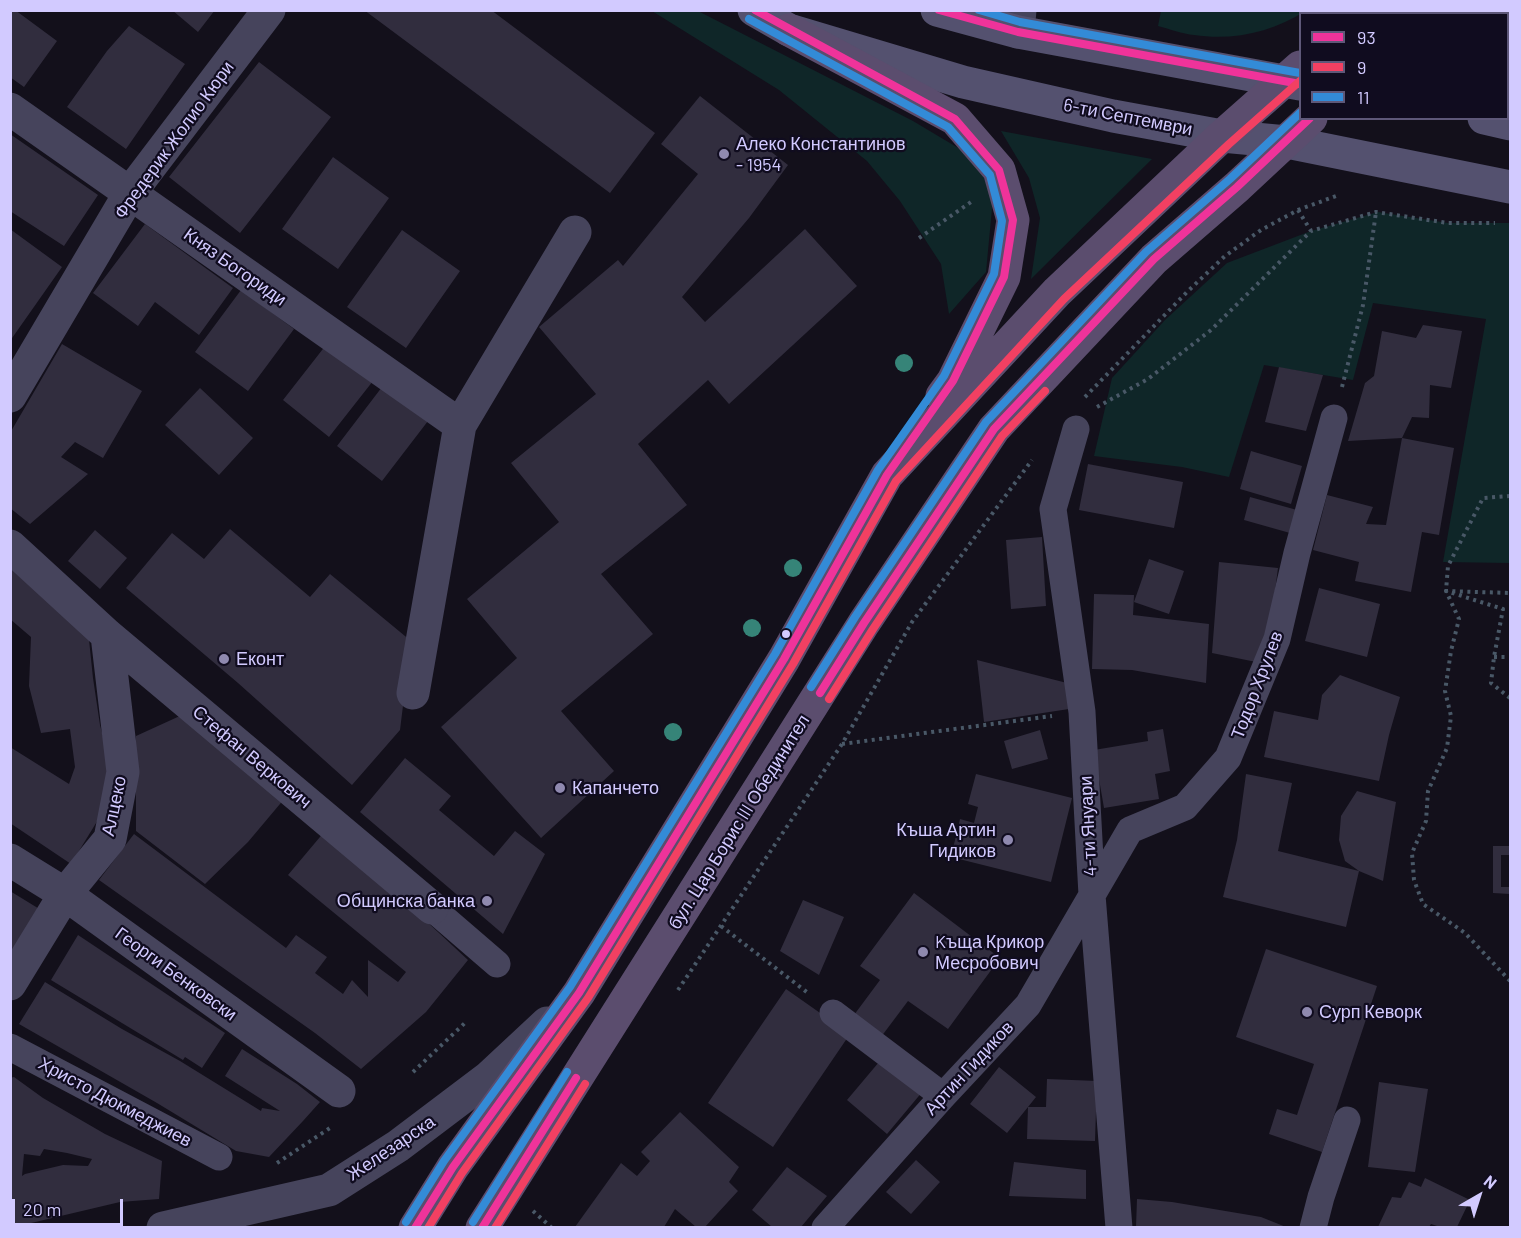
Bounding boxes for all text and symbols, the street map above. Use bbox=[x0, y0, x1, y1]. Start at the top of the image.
legend bbox=[1299, 12, 1509, 120]
text: 93 bbox=[1357, 26, 1376, 48]
text: 9 bbox=[1357, 56, 1366, 78]
street label: Фредерик Жолио Кюри bbox=[110, 57, 238, 223]
text: 11 bbox=[1357, 86, 1370, 108]
street label: 6-ти Септември bbox=[1062, 94, 1194, 140]
place label: Алеко Константинов - 1954 bbox=[736, 133, 905, 176]
marker: Алеко Константинов - 1954 bbox=[717, 147, 731, 161]
street label: Княз Богориди bbox=[179, 224, 291, 310]
unlabelled marker bbox=[780, 628, 792, 640]
street label: Тодор Хрулев bbox=[1227, 628, 1287, 742]
place label: Еконт bbox=[236, 648, 284, 670]
marker: Еконт bbox=[217, 652, 231, 666]
street label: Стефан Веркович bbox=[188, 701, 316, 813]
street label: бул. Цар Борис III Обединител bbox=[664, 711, 814, 933]
street label: Алцеко bbox=[97, 774, 131, 838]
street label: 4-ти Януари bbox=[1075, 775, 1101, 877]
place label: Капанчето bbox=[572, 777, 659, 799]
marker: Капанчето bbox=[553, 781, 567, 795]
place label: Къша Артин Гидиков bbox=[896, 819, 996, 862]
marker: Къша Артин Гидиков bbox=[1001, 833, 1015, 847]
place label: Общинска банка bbox=[337, 890, 475, 912]
marker: Общинска банка bbox=[480, 894, 494, 908]
street label: Георги Бенковски bbox=[111, 923, 241, 1025]
place label: Kъща Крикор Месробович bbox=[935, 931, 1044, 974]
marker: Kъща Крикор Месробович bbox=[916, 945, 930, 959]
place label: Сурп Кеворк bbox=[1319, 1001, 1422, 1023]
marker: Сурп Кеворк bbox=[1300, 1005, 1314, 1019]
street label: Артин Гидиков bbox=[920, 1017, 1018, 1119]
street label: Христо Дюкмеджиев bbox=[35, 1052, 195, 1152]
street label: Железарска bbox=[343, 1111, 439, 1185]
north arrow bbox=[1449, 1166, 1509, 1226]
text: N bbox=[1481, 1171, 1501, 1192]
scale bar bbox=[15, 1187, 126, 1225]
text: 20 m bbox=[23, 1198, 61, 1220]

